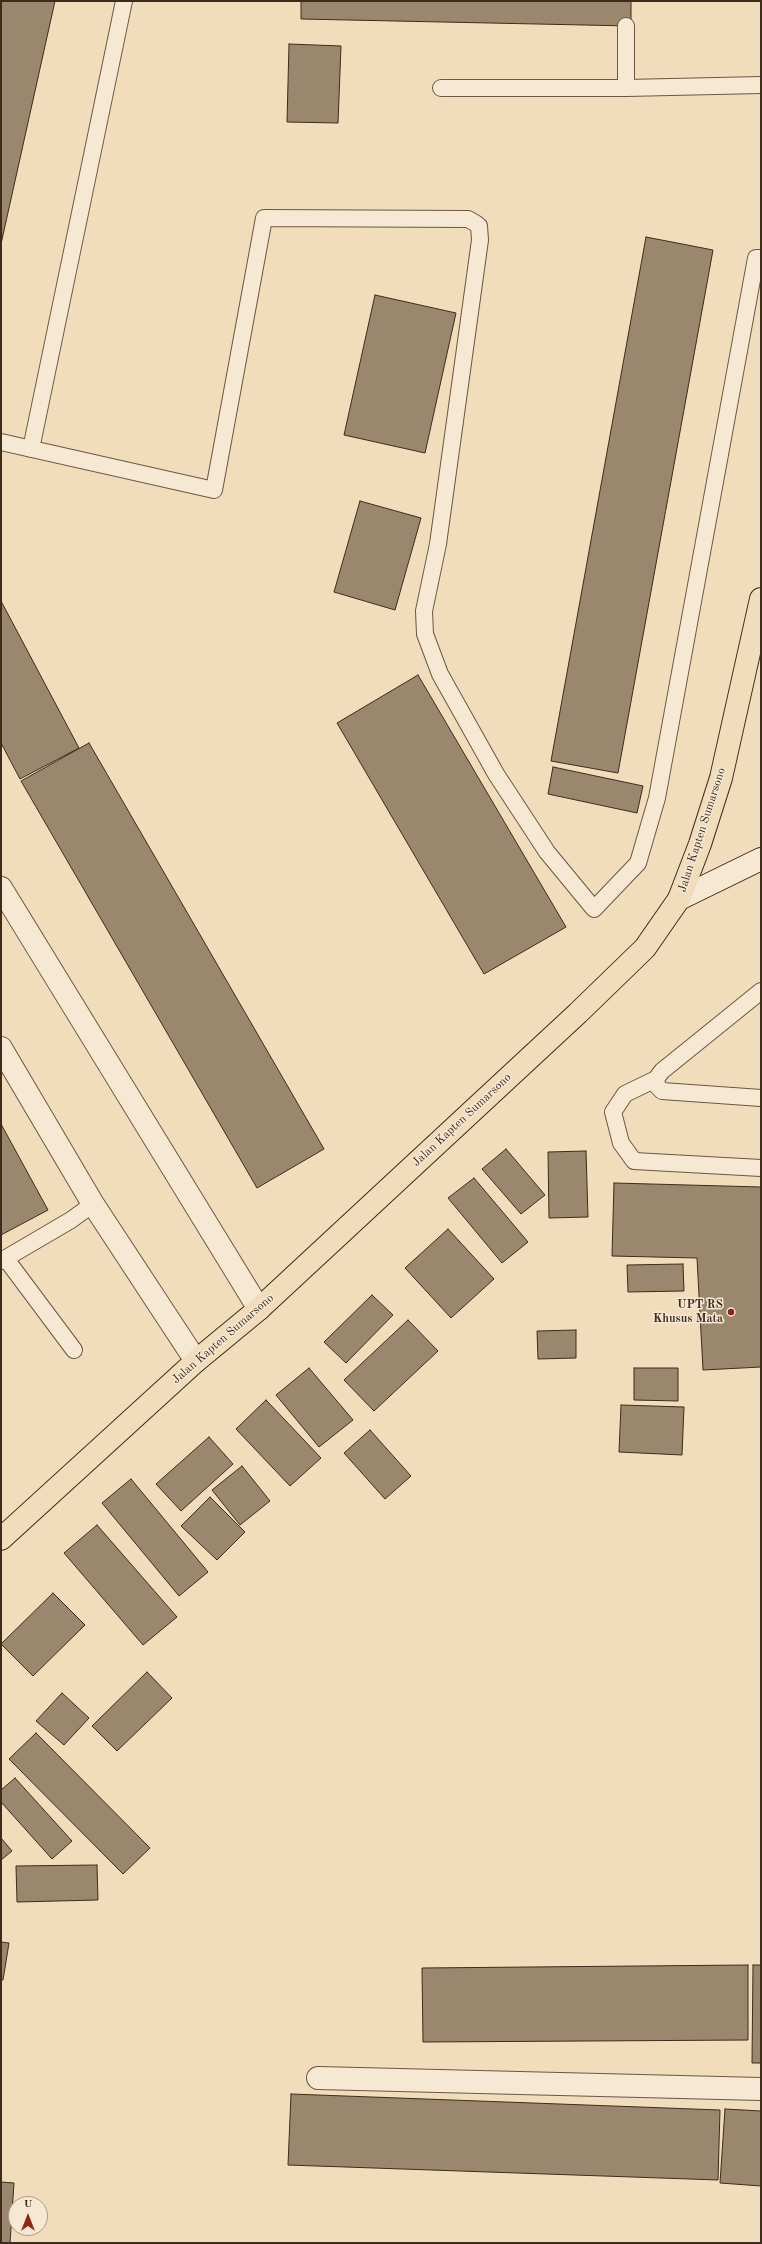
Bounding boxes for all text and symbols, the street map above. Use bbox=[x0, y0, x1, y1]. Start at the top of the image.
street label: Jalan Kapten Sumarsono bbox=[675, 766, 729, 894]
street label: Jalan Kapten Sumarsono bbox=[410, 1070, 514, 1170]
street label: Jalan Kapten Sumarsono bbox=[169, 1291, 277, 1387]
place label: UPT RS Khusus Mata bbox=[653, 1298, 723, 1326]
marker: UPT RS Khusus Mata bbox=[726, 1307, 736, 1317]
north arrow bbox=[8, 2196, 48, 2236]
text: U bbox=[24, 2199, 32, 2210]

